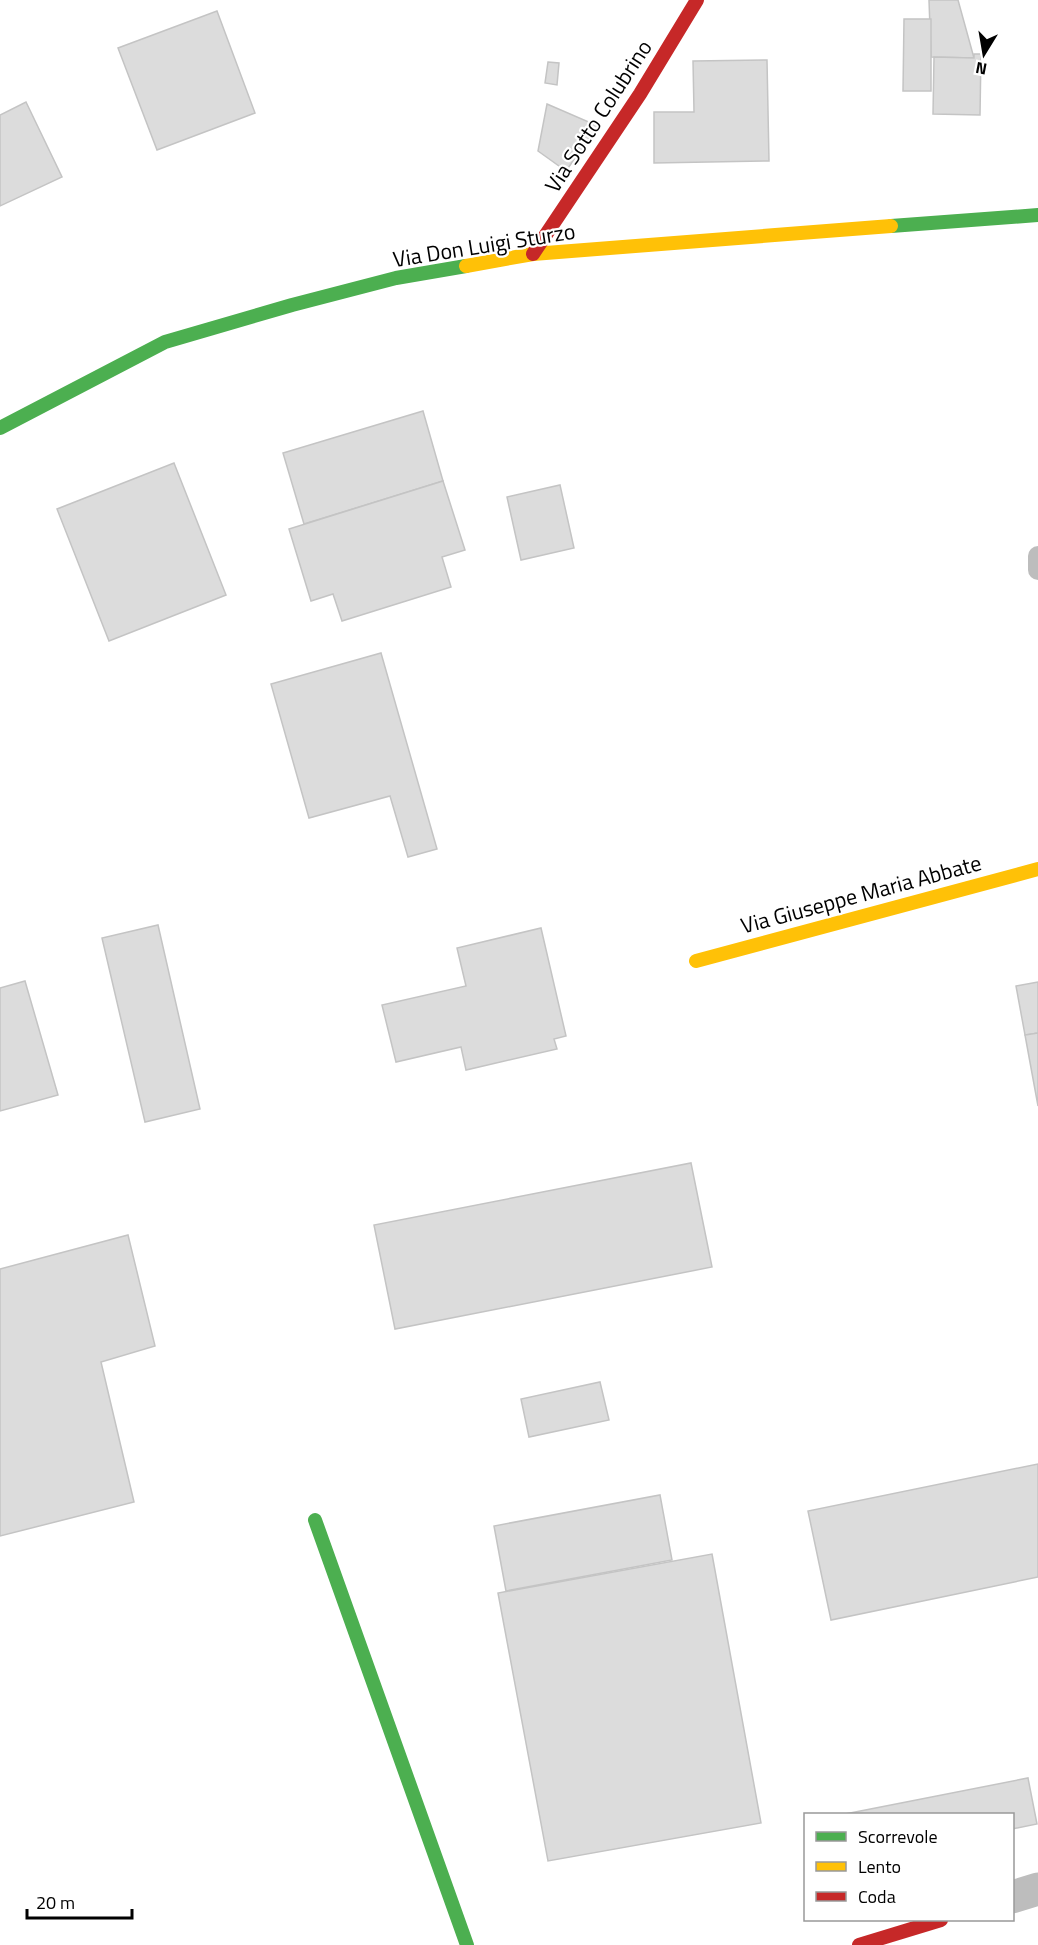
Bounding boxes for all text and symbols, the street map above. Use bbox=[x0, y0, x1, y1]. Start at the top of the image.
north arrow bbox=[954, 24, 1014, 84]
street label: Via Sotto Colubrino bbox=[536, 33, 660, 199]
text: N bbox=[973, 56, 989, 82]
street label: Via Don Luigi Sturzo bbox=[390, 214, 578, 276]
street label: Via Giuseppe Maria Abbate bbox=[737, 845, 985, 943]
legend bbox=[804, 1813, 1014, 1921]
text: Scorrevole bbox=[858, 1823, 937, 1850]
text: Lento bbox=[858, 1853, 901, 1880]
scale bar bbox=[27, 1882, 132, 1920]
text: Coda bbox=[858, 1883, 896, 1910]
text: 20 m bbox=[36, 1889, 75, 1916]

